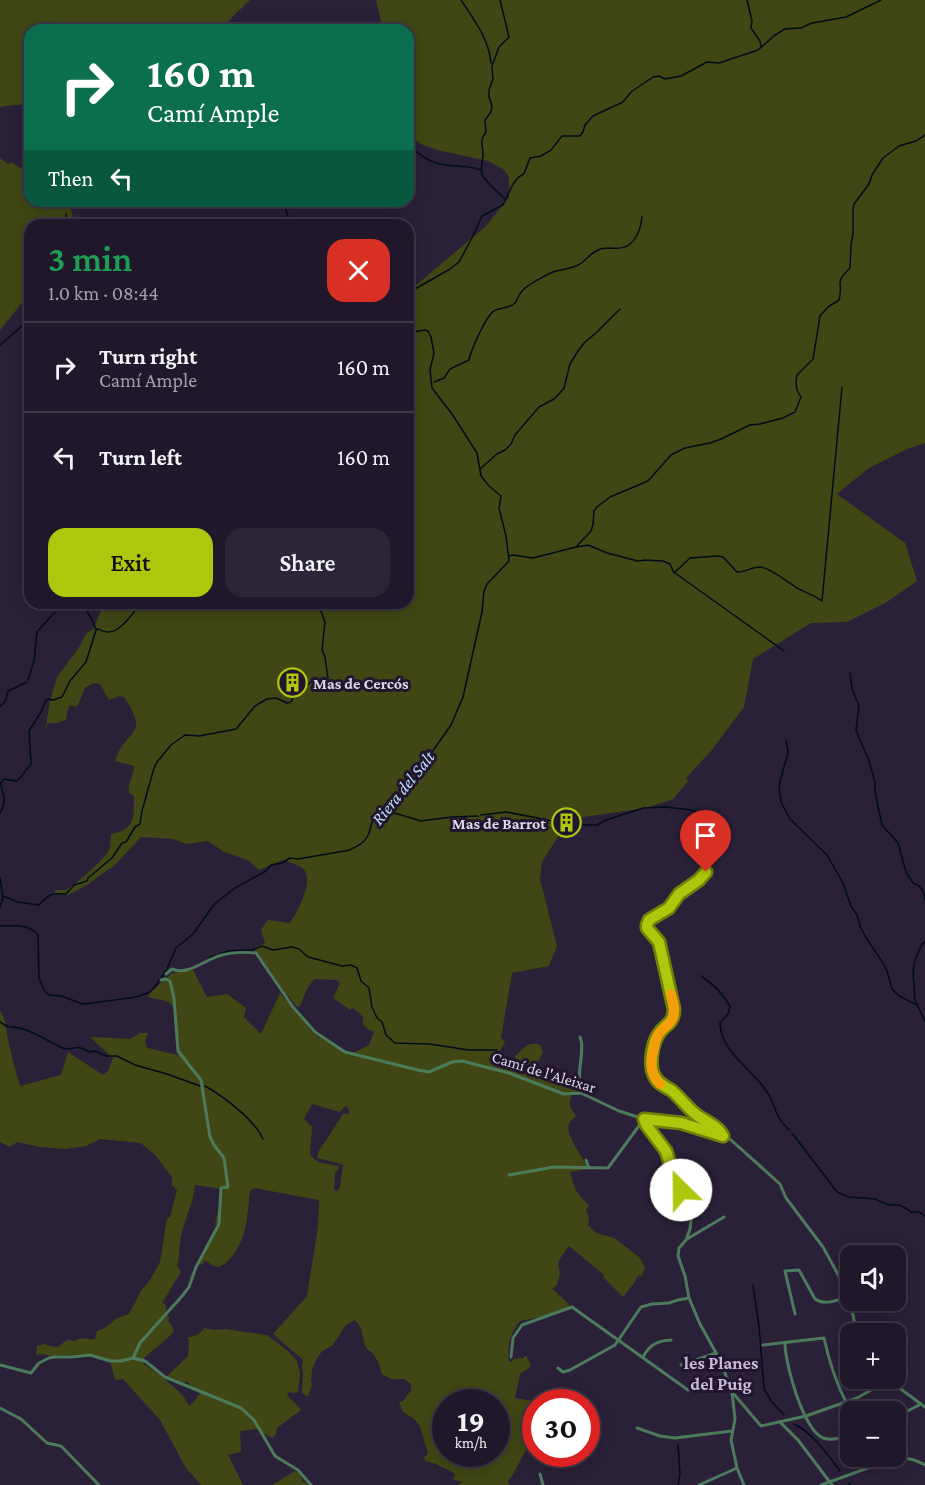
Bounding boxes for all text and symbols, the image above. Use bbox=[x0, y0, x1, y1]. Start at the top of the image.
icon: right bbox=[48, 48, 126, 126]
text: 160 m bbox=[147, 49, 255, 96]
text: Camí Ample bbox=[147, 98, 279, 128]
icon: left bbox=[105, 162, 138, 195]
text: Then bbox=[48, 166, 93, 191]
text: 3 min bbox=[48, 239, 132, 279]
button: close bbox=[327, 239, 390, 302]
text: 1.0 km · 08:44 bbox=[48, 282, 159, 304]
text: Turn right bbox=[99, 344, 197, 369]
icon: right bbox=[48, 351, 81, 384]
text: 160 m bbox=[337, 355, 390, 380]
text: Camí Ample bbox=[99, 369, 197, 391]
icon: left bbox=[48, 441, 81, 474]
text: Turn left bbox=[99, 445, 182, 470]
text: 160 m bbox=[337, 445, 390, 470]
button: Exit bbox=[48, 528, 213, 597]
button: Share bbox=[225, 528, 390, 597]
building icon: Mas de Cercós bbox=[276, 667, 308, 699]
place label: Mas de Cercós bbox=[313, 675, 409, 692]
water label: Riera del Salt bbox=[367, 747, 439, 829]
building icon: Mas de Barrot bbox=[551, 807, 583, 839]
pin bbox=[680, 810, 731, 872]
place label: Mas de Barrot bbox=[452, 815, 546, 832]
icon: arrive bbox=[689, 819, 722, 852]
street label: Camí de l'Aleixar bbox=[490, 1048, 598, 1096]
position arrow bbox=[649, 1158, 713, 1222]
map controls bbox=[840, 1245, 906, 1467]
button: sound bbox=[840, 1245, 906, 1311]
button: + bbox=[840, 1323, 906, 1389]
district label: les Planes del Puig bbox=[684, 1353, 758, 1394]
speed limit sign: 30 bbox=[522, 1389, 600, 1467]
button: − bbox=[840, 1401, 906, 1467]
text: 19 bbox=[457, 1404, 485, 1437]
text: km/h bbox=[455, 1435, 487, 1451]

